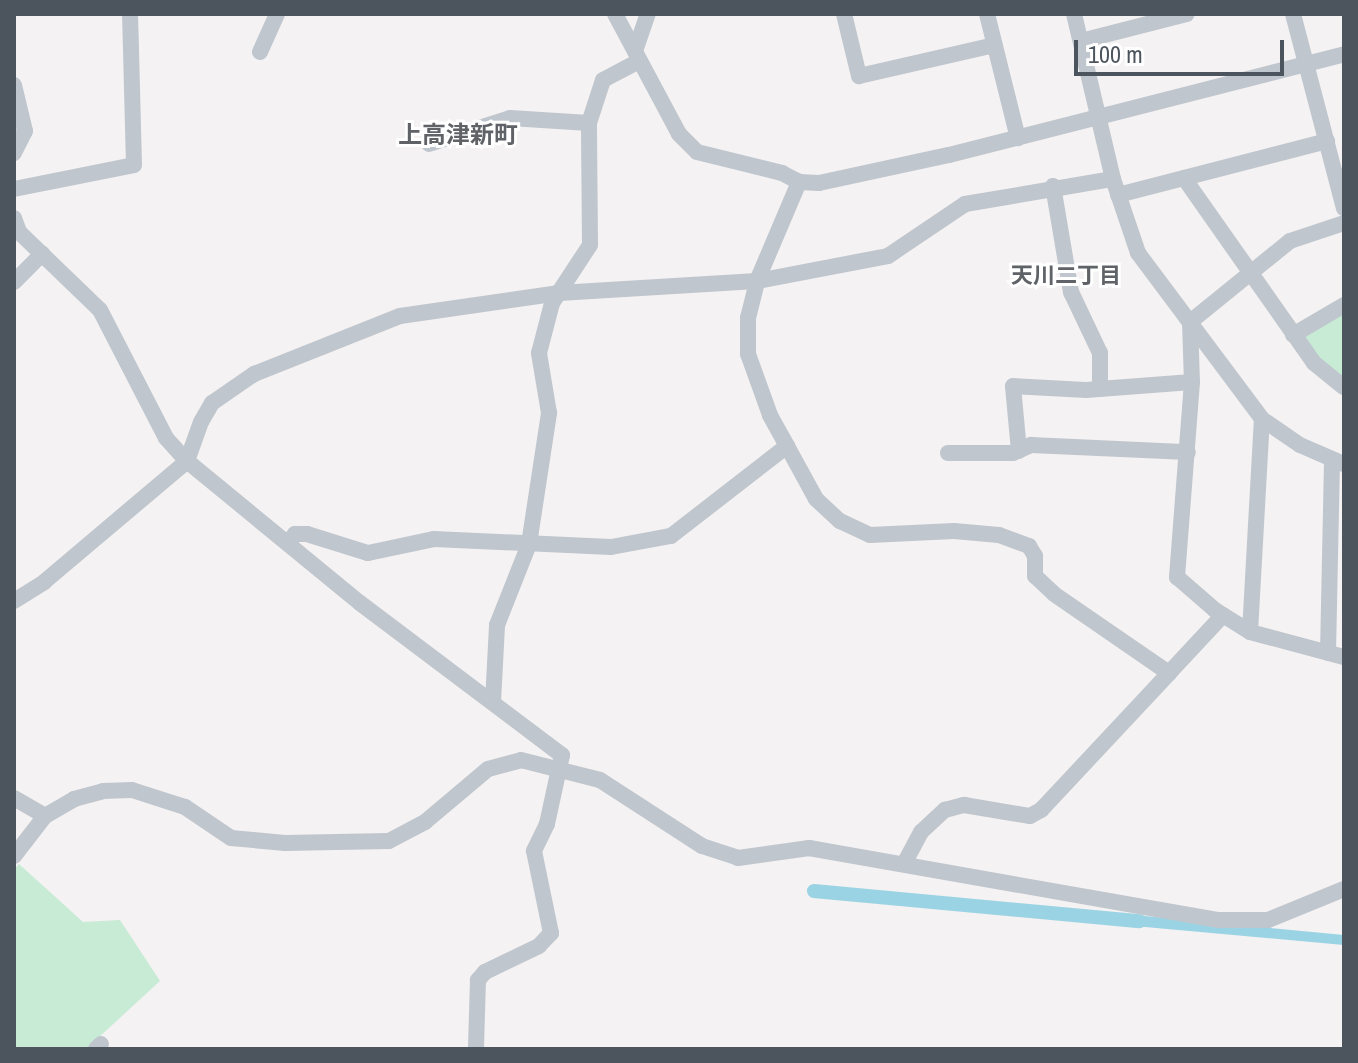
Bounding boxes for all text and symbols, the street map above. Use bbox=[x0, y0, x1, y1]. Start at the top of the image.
scale bar bbox=[1078, 24, 1288, 74]
text: 100 m bbox=[1088, 38, 1143, 70]
district label: 上高津新町 bbox=[398, 121, 518, 149]
district label: 天川二丁目 bbox=[1011, 263, 1121, 289]

